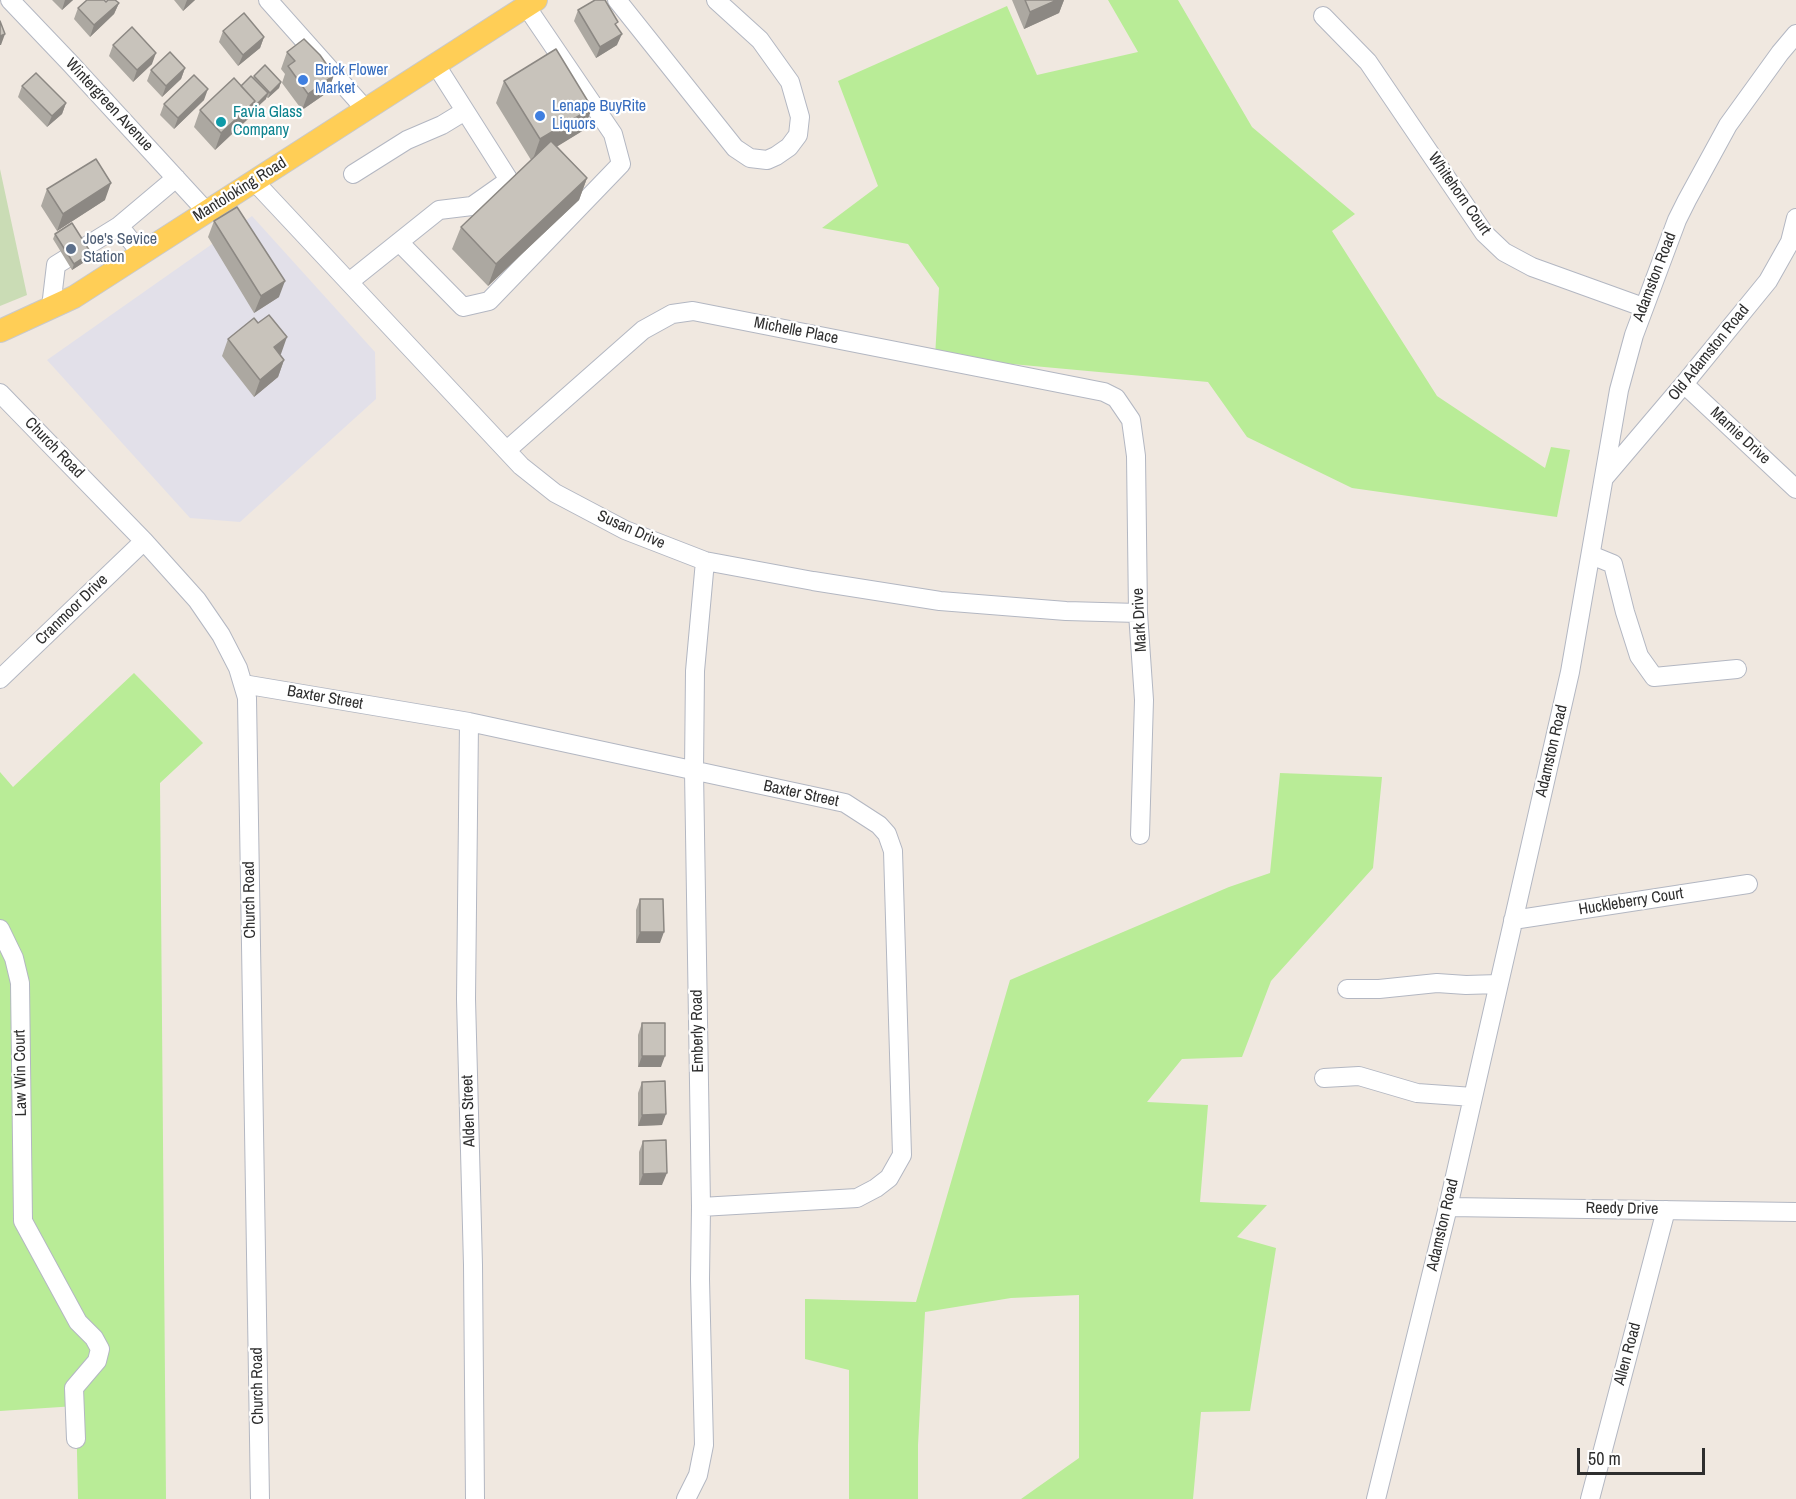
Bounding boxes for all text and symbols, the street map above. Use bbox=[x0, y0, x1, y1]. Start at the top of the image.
street label: Wintergreen Avenue bbox=[61, 55, 157, 155]
place label: Brick Flower Market bbox=[315, 61, 388, 99]
marker: Brick Flower Market bbox=[296, 73, 310, 87]
place label: Lenape BuyRite Liquors bbox=[552, 97, 646, 135]
place label: Favia Glass Company bbox=[233, 103, 302, 141]
marker: Lenape BuyRite Liquors bbox=[533, 109, 547, 123]
marker: Favia Glass Company bbox=[214, 115, 228, 129]
street label: Whitehorn Court bbox=[1424, 149, 1494, 239]
street label: Mantoloking Road bbox=[190, 154, 290, 226]
place label: Joe's Sevice Station bbox=[83, 230, 157, 268]
street label: Adamston Road bbox=[1629, 230, 1681, 324]
marker: Joe's Sevice Station bbox=[64, 242, 78, 256]
street label: Old Adamston Road bbox=[1664, 301, 1754, 405]
street label: Michelle Place bbox=[752, 313, 840, 349]
street label: Mamie Drive bbox=[1706, 403, 1774, 469]
street label: Church Road bbox=[20, 414, 88, 482]
street label: Susan Drive bbox=[594, 507, 668, 553]
street label: Cranmoor Drive bbox=[32, 571, 112, 649]
street label: Mark Drive bbox=[1129, 587, 1151, 653]
street label: Baxter Street bbox=[286, 682, 364, 714]
street label: Adamston Road bbox=[1532, 703, 1572, 799]
street label: Baxter Street bbox=[762, 777, 840, 811]
street label: Church Road bbox=[240, 861, 260, 939]
street label: Huckleberry Court bbox=[1577, 884, 1685, 920]
street label: Emberly Road bbox=[688, 989, 708, 1073]
street label: Law Win Court bbox=[11, 1029, 31, 1117]
street label: Alden Street bbox=[458, 1075, 480, 1147]
street label: Adamston Road bbox=[1423, 1177, 1463, 1273]
street label: Reedy Drive bbox=[1585, 1199, 1659, 1219]
street label: Allen Road bbox=[1610, 1321, 1646, 1387]
street label: Church Road bbox=[248, 1347, 268, 1425]
scale bar bbox=[1580, 1436, 1708, 1474]
text: 50 m bbox=[1588, 1446, 1621, 1471]

